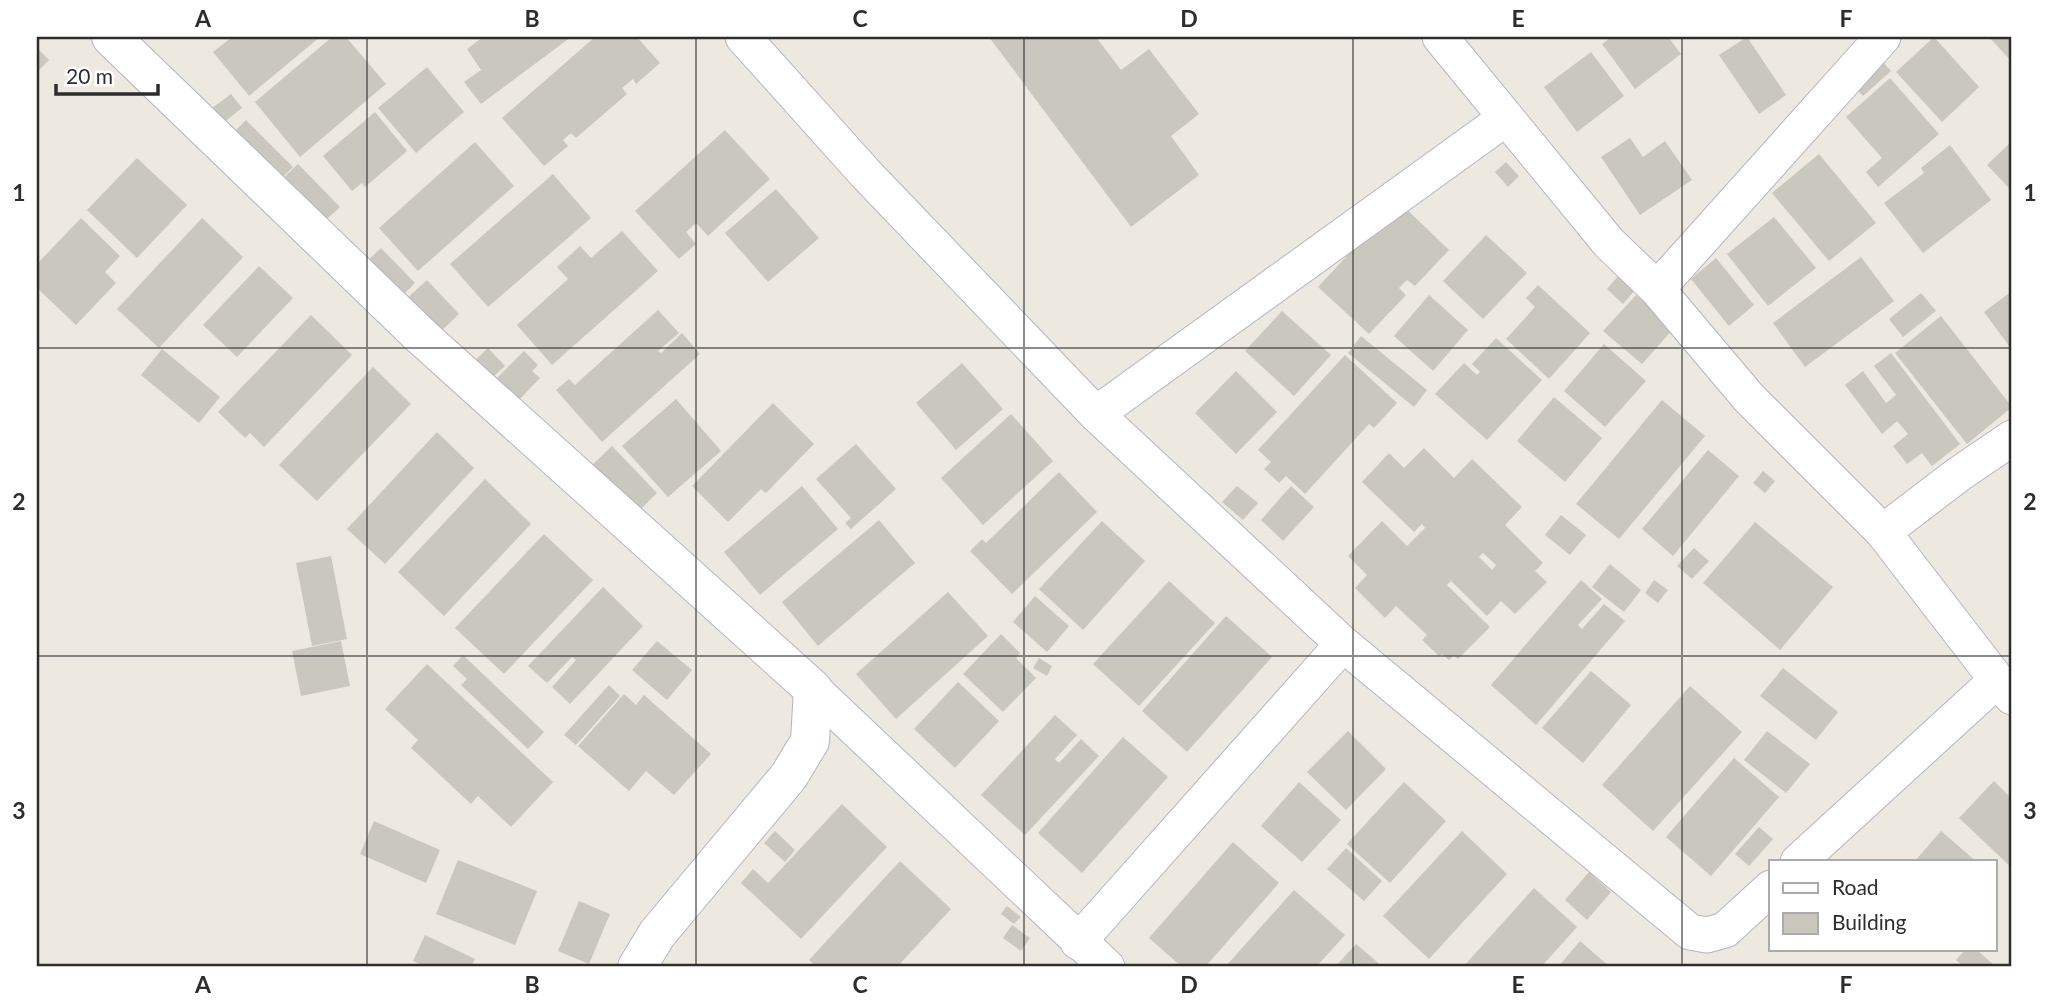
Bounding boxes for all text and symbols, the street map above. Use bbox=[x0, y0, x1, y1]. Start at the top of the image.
text: A bbox=[194, 4, 212, 32]
text: B bbox=[524, 4, 540, 32]
text: C bbox=[852, 4, 868, 32]
text: D bbox=[1180, 4, 1198, 32]
text: E bbox=[1511, 4, 1525, 32]
text: F bbox=[1839, 4, 1853, 32]
scale bar bbox=[56, 52, 158, 96]
text: 20 m bbox=[66, 63, 113, 88]
text: 1 bbox=[12, 178, 26, 206]
text: 1 bbox=[2023, 178, 2037, 206]
text: 2 bbox=[12, 487, 26, 515]
text: 2 bbox=[2023, 487, 2037, 515]
text: 3 bbox=[12, 796, 26, 824]
text: 3 bbox=[2023, 796, 2037, 824]
legend bbox=[1769, 860, 1996, 951]
text: Road bbox=[1832, 874, 1879, 899]
text: Building bbox=[1832, 909, 1907, 934]
text: A bbox=[194, 970, 212, 998]
text: B bbox=[524, 970, 540, 998]
text: C bbox=[852, 970, 868, 998]
text: D bbox=[1180, 970, 1198, 998]
text: E bbox=[1511, 970, 1525, 998]
text: F bbox=[1839, 970, 1853, 998]

